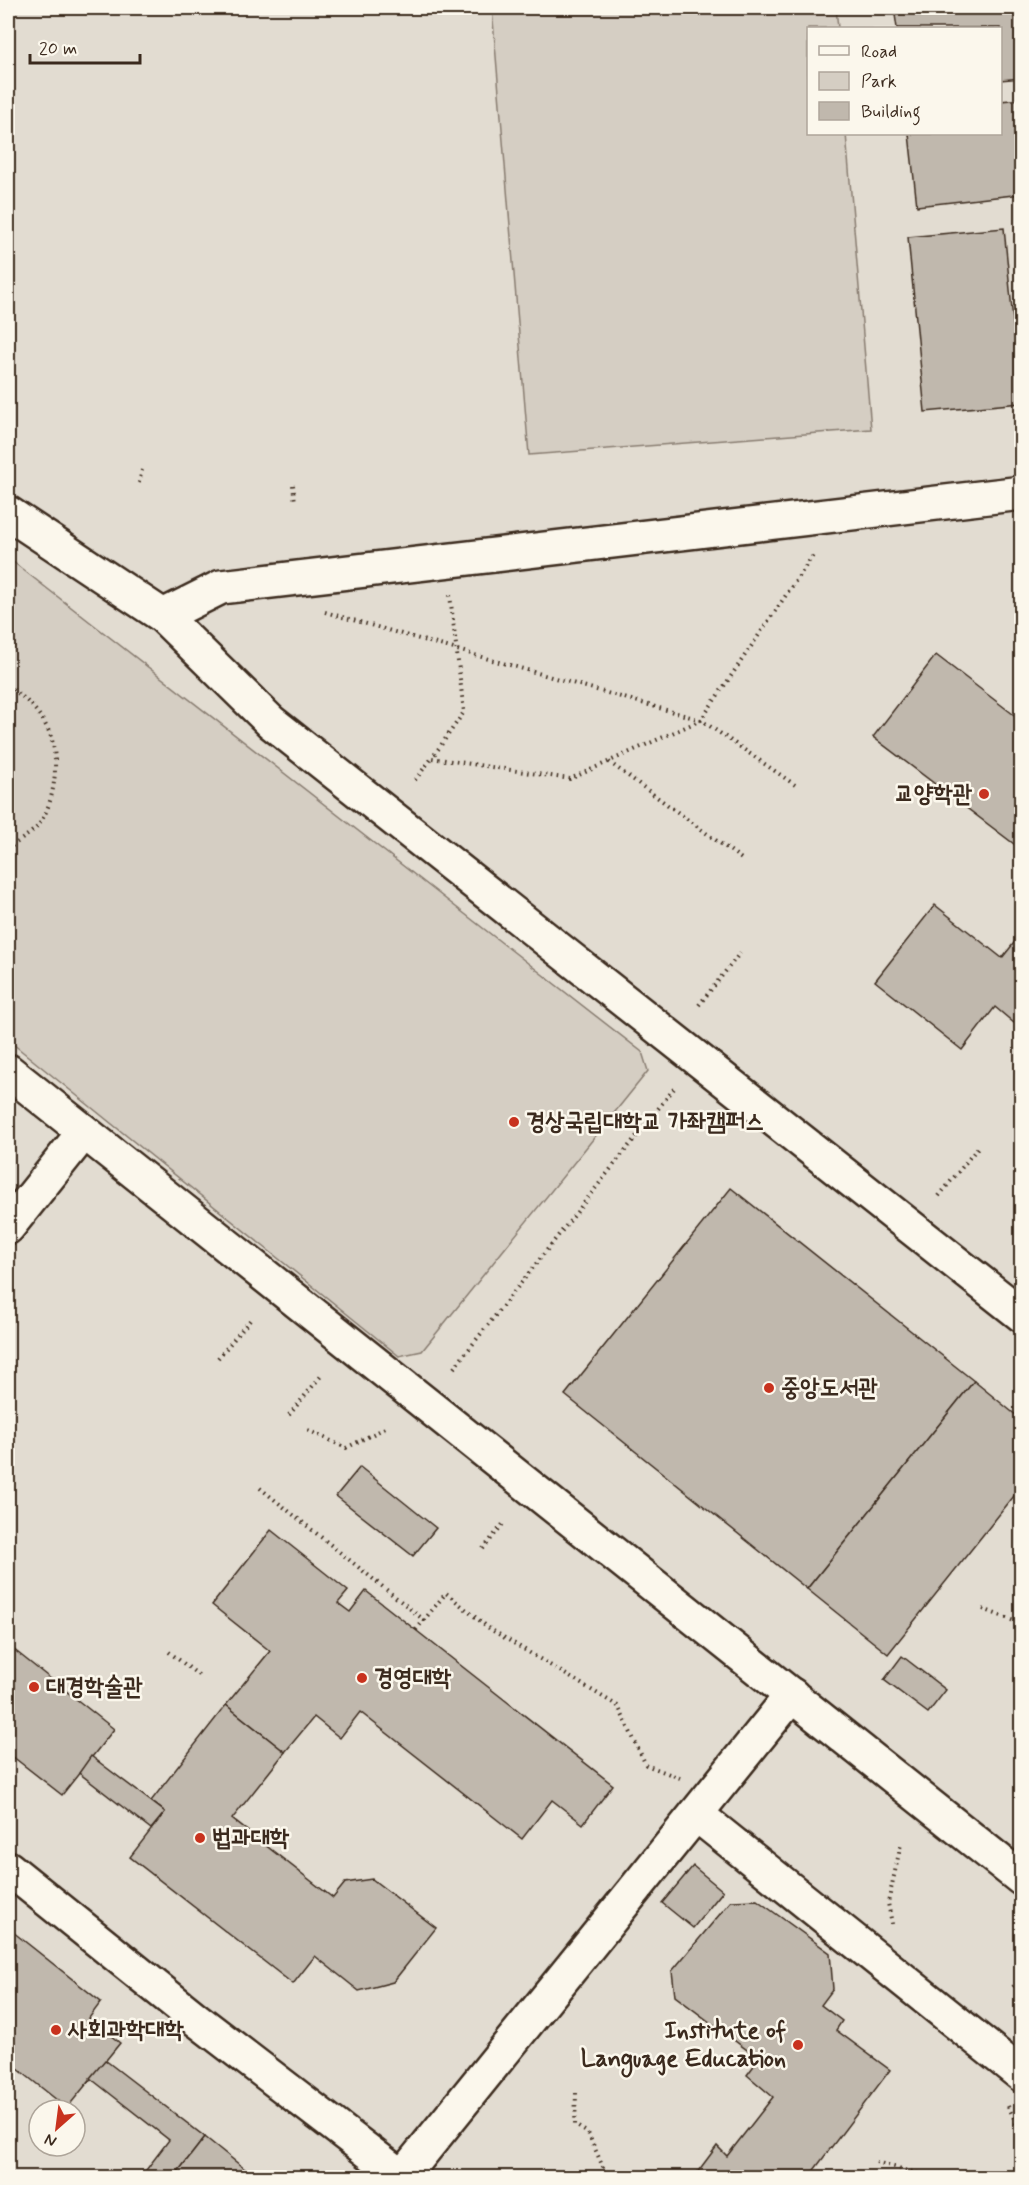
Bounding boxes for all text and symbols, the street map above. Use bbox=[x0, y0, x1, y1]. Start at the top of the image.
scale bar bbox=[30, 27, 140, 65]
legend bbox=[807, 27, 1002, 135]
text: 20 m bbox=[39, 37, 77, 61]
text: Road bbox=[861, 40, 897, 64]
text: Park bbox=[861, 70, 897, 94]
text: Building bbox=[861, 100, 921, 126]
place label: 교양학관 bbox=[895, 779, 973, 810]
marker: 교양학관 bbox=[977, 787, 991, 801]
place label: 경상국립대학교 가좌캠퍼스 bbox=[526, 1107, 764, 1138]
marker: 경상국립대학교 가좌캠퍼스 bbox=[507, 1115, 521, 1129]
place label: 중앙도서관 bbox=[781, 1373, 878, 1404]
marker: 중앙도서관 bbox=[762, 1381, 776, 1395]
place label: 경영대학 bbox=[374, 1663, 452, 1694]
marker: 경영대학 bbox=[355, 1671, 369, 1685]
place label: 대경학술관 bbox=[46, 1672, 143, 1703]
marker: 대경학술관 bbox=[27, 1680, 41, 1694]
place label: 법과대학 bbox=[212, 1823, 290, 1854]
marker: 법과대학 bbox=[193, 1831, 207, 1845]
place label: 사회과학대학 bbox=[67, 2015, 185, 2046]
place label: Institute of Language Education bbox=[581, 2016, 787, 2078]
marker: 사회과학대학 bbox=[49, 2023, 63, 2037]
marker: Institute of Language Education bbox=[791, 2038, 805, 2052]
north arrow bbox=[27, 2098, 87, 2158]
text: N bbox=[41, 2128, 60, 2152]

